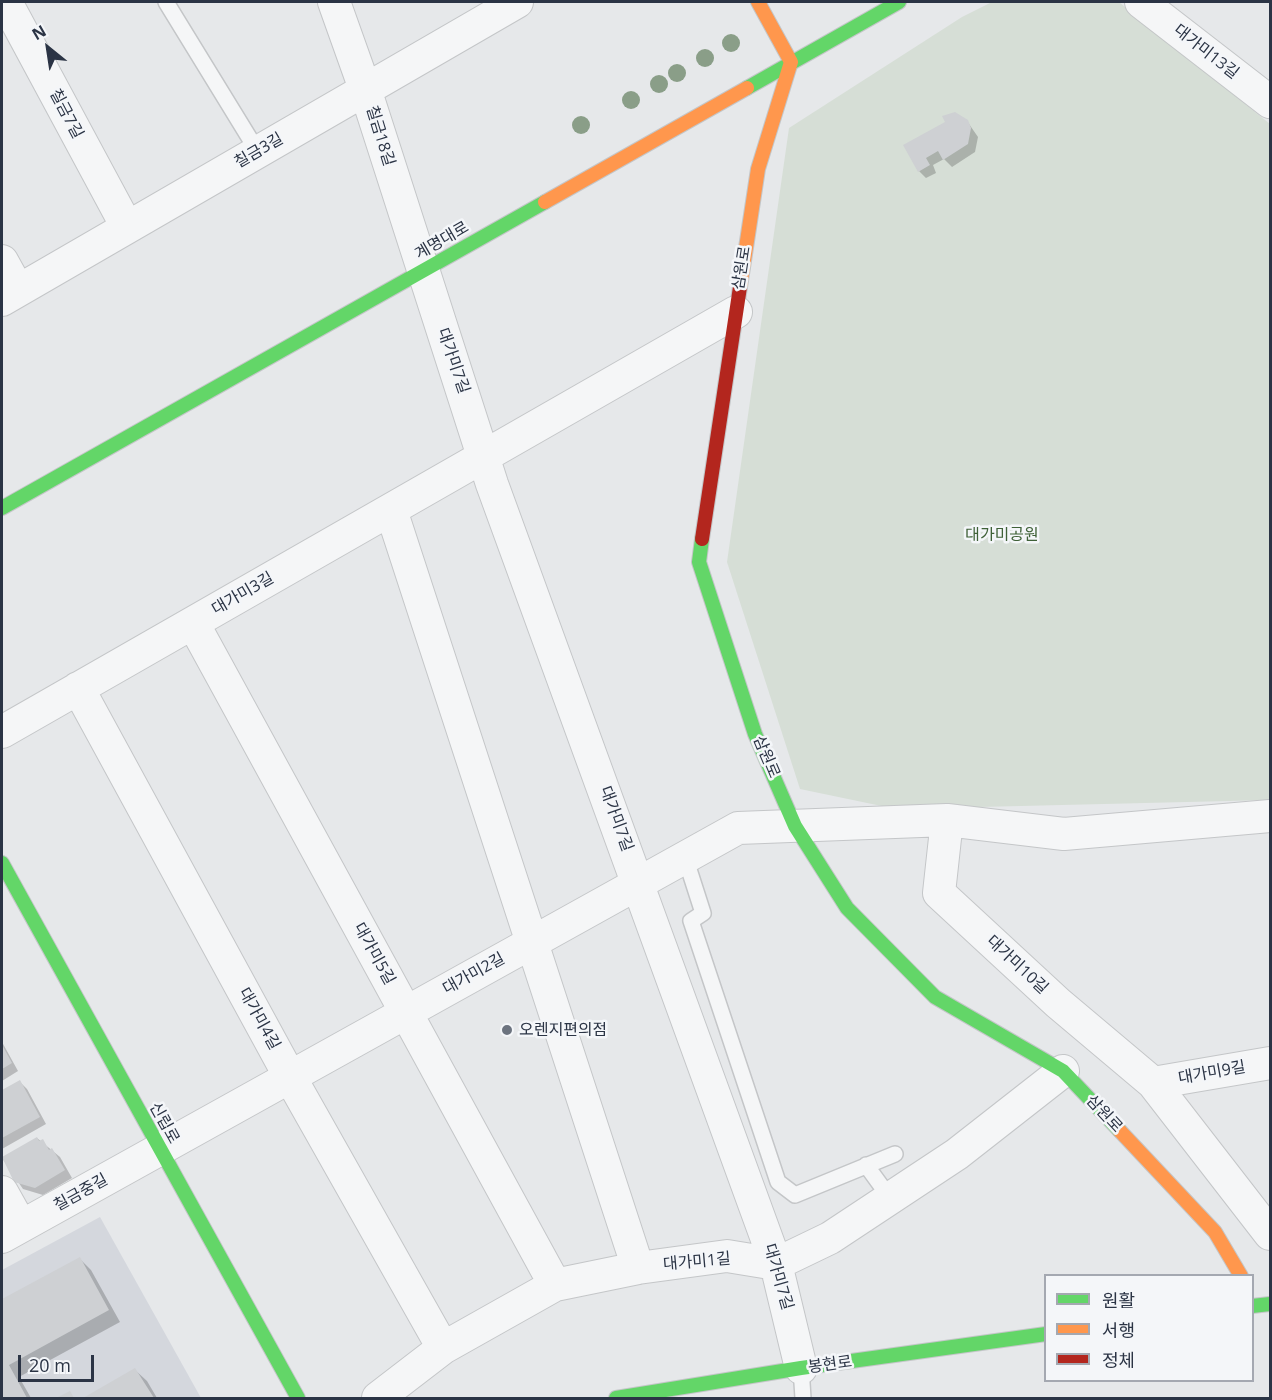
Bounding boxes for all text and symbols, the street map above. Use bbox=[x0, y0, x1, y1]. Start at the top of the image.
north arrow bbox=[18, 18, 78, 78]
text: N bbox=[28, 20, 50, 45]
street label: 대가미13길 bbox=[1170, 21, 1242, 83]
street label: 칠금7길 bbox=[45, 86, 87, 142]
street label: 칠금18길 bbox=[362, 103, 398, 169]
street label: 칠금3길 bbox=[231, 129, 287, 173]
street label: 계명대로 bbox=[412, 218, 472, 264]
street label: 삼원로 bbox=[729, 245, 755, 291]
street label: 대가미7길 bbox=[433, 326, 473, 396]
park label: 대가미공원 bbox=[965, 525, 1039, 545]
street label: 대가미3길 bbox=[209, 569, 277, 619]
street label: 삼원로 bbox=[749, 733, 783, 781]
street label: 대가미7길 bbox=[595, 784, 637, 854]
street label: 대가미5길 bbox=[349, 920, 399, 988]
street label: 대가미10길 bbox=[982, 932, 1052, 998]
street label: 대가미2길 bbox=[440, 949, 508, 999]
street label: 대가미4길 bbox=[234, 985, 284, 1053]
place label: 오렌지편의점 bbox=[519, 1020, 607, 1040]
marker: 오렌지편의점 bbox=[500, 1023, 514, 1037]
street label: 대가미9길 bbox=[1177, 1058, 1247, 1088]
street label: 삼원로 bbox=[1082, 1091, 1126, 1137]
street label: 신립로 bbox=[145, 1099, 183, 1147]
street label: 칠금중길 bbox=[51, 1170, 111, 1216]
street label: 대가미7길 bbox=[759, 1242, 797, 1312]
street label: 대가미1길 bbox=[662, 1249, 732, 1275]
legend bbox=[1044, 1274, 1254, 1382]
text: 원활 bbox=[1102, 1288, 1135, 1312]
text: 서행 bbox=[1102, 1318, 1135, 1342]
scale bar bbox=[21, 1343, 98, 1381]
text: 정체 bbox=[1102, 1348, 1135, 1372]
street label: 봉현로 bbox=[807, 1352, 853, 1378]
text: 20 m bbox=[29, 1353, 71, 1377]

